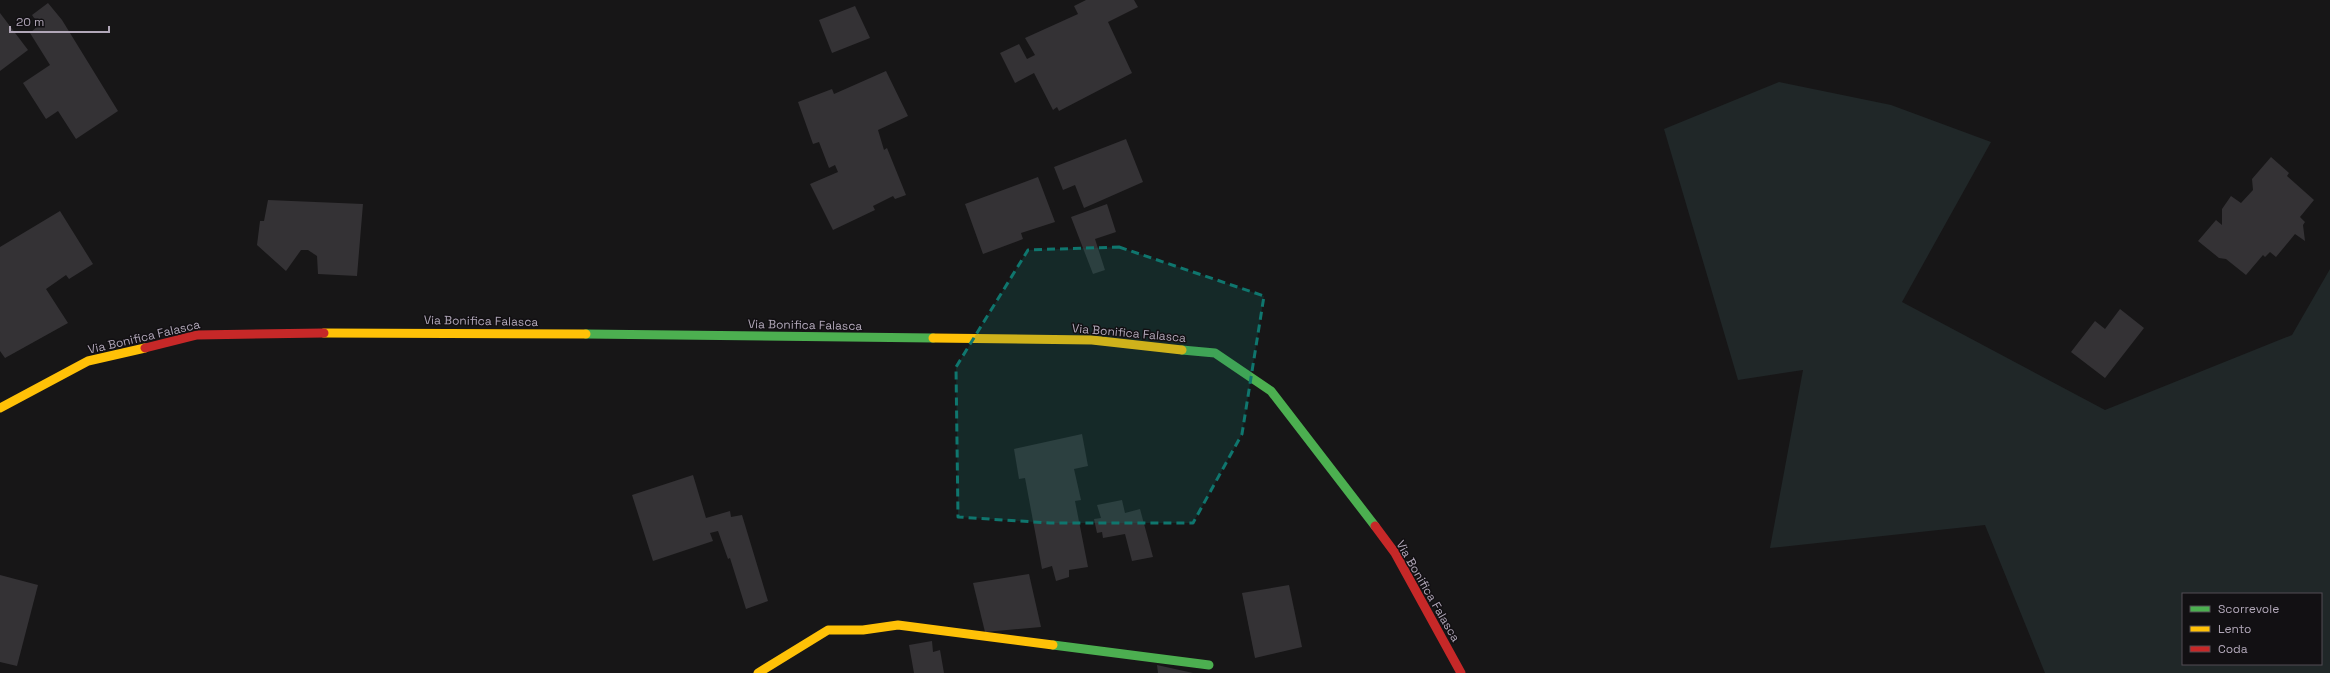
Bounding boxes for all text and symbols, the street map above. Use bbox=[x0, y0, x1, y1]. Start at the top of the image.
scale bar bbox=[10, 8, 109, 34]
text: 20 m bbox=[16, 14, 44, 30]
street label: Via Bonifica Falasca bbox=[424, 312, 539, 330]
street label: Via Bonifica Falasca bbox=[86, 316, 202, 358]
street label: Via Bonifica Falasca bbox=[748, 316, 863, 334]
street label: Via Bonifica Falasca bbox=[1071, 320, 1187, 346]
street label: Via Bonifica Falasca bbox=[1392, 537, 1464, 645]
legend bbox=[2182, 593, 2322, 665]
text: Scorrevole bbox=[2218, 601, 2279, 617]
text: Lento bbox=[2218, 621, 2252, 637]
text: Coda bbox=[2218, 641, 2248, 657]

